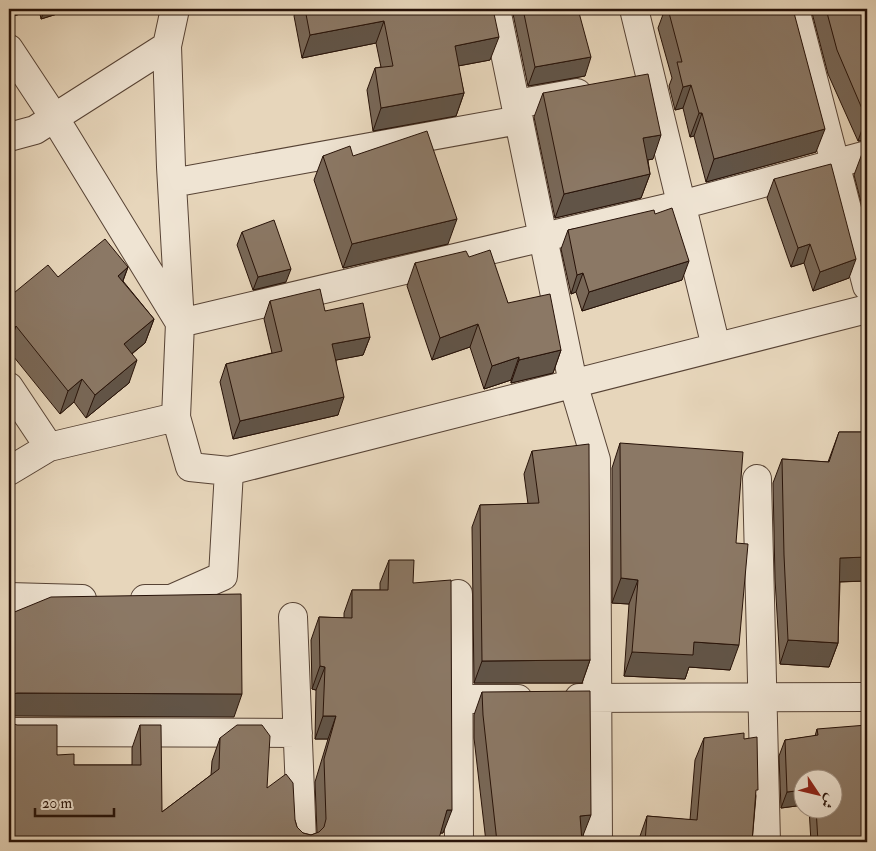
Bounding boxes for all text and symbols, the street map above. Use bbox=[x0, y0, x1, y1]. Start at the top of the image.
north arrow bbox=[794, 768, 844, 818]
scale bar bbox=[35, 786, 114, 818]
text: ش bbox=[817, 791, 839, 812]
text: 20 m bbox=[42, 794, 72, 813]

